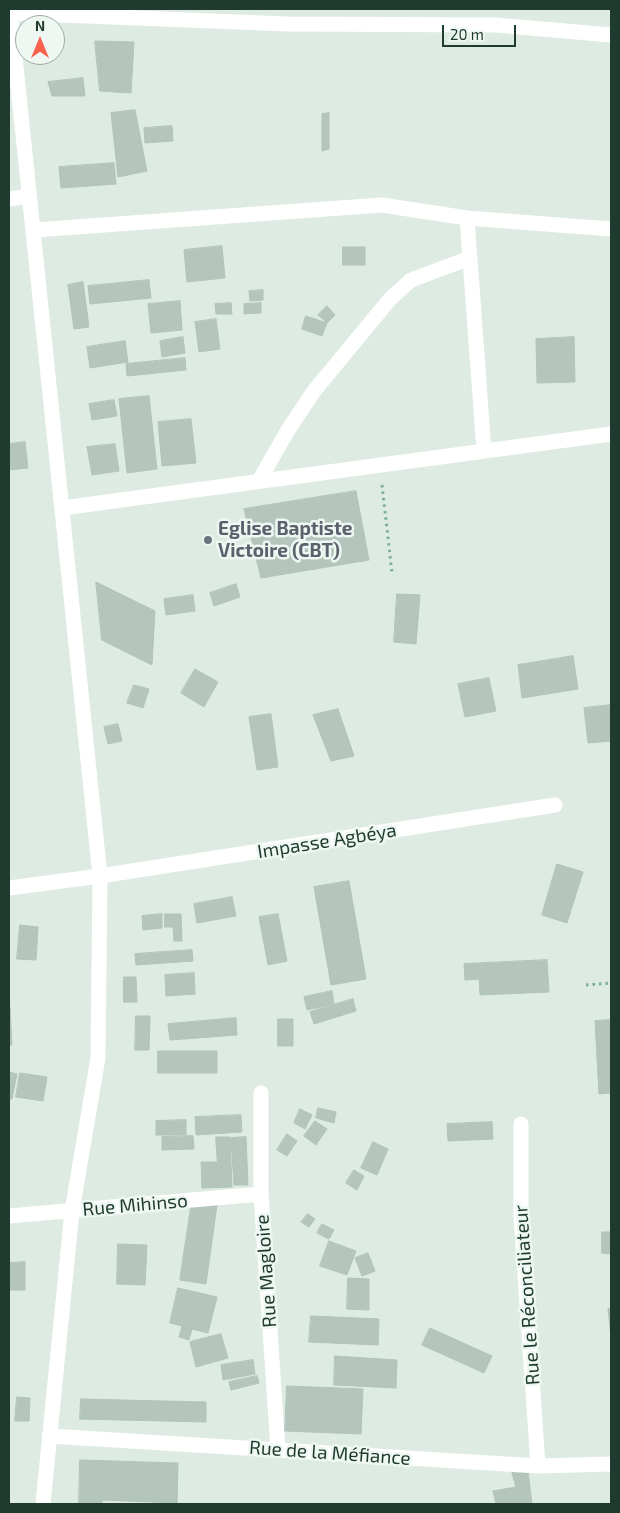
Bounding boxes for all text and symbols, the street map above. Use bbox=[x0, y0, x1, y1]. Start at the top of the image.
north arrow bbox=[15, 15, 65, 65]
scale bar bbox=[445, 15, 519, 47]
text: N bbox=[35, 17, 45, 34]
text: 20 m bbox=[450, 25, 484, 43]
place label: Eglise Baptiste Victoire (CBT) bbox=[218, 518, 352, 562]
marker: Eglise Baptiste Victoire (CBT) bbox=[202, 534, 214, 546]
street label: Impasse Agbéya bbox=[256, 819, 398, 863]
street label: Rue Mihinso bbox=[81, 1189, 189, 1221]
street label: Rue le Réconciliateur bbox=[509, 1204, 545, 1386]
street label: Rue Magloire bbox=[251, 1214, 281, 1328]
street label: Rue de la Méfiance bbox=[248, 1436, 412, 1470]

